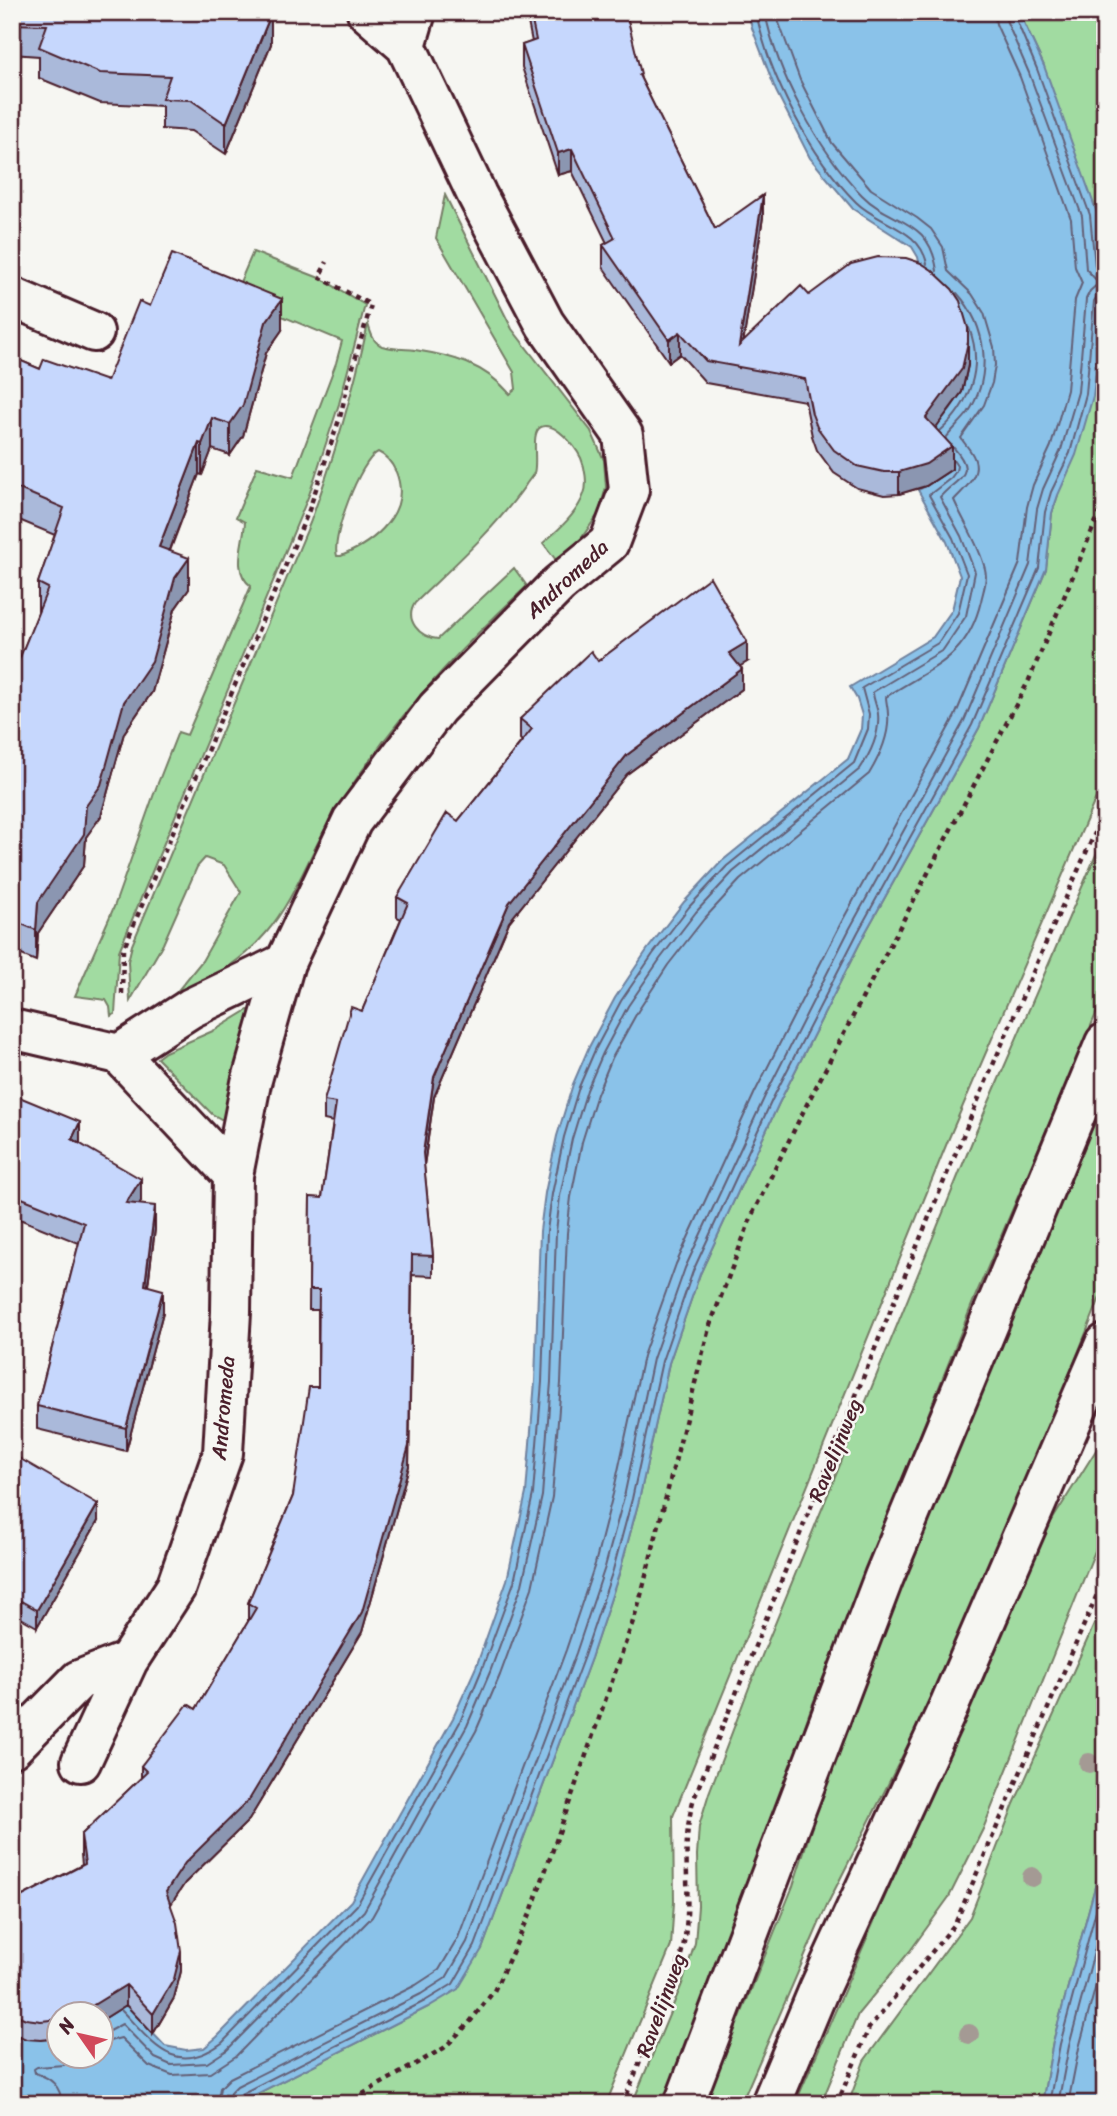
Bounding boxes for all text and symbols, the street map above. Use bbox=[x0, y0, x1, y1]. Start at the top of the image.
street label: Andromeda bbox=[515, 529, 618, 629]
street label: Andromeda bbox=[199, 1354, 246, 1462]
street label: Ravelijnweg bbox=[797, 1392, 873, 1508]
street label: Ravelijnweg bbox=[625, 1947, 697, 2063]
north arrow bbox=[46, 2000, 116, 2070]
text: N bbox=[48, 2010, 84, 2041]

